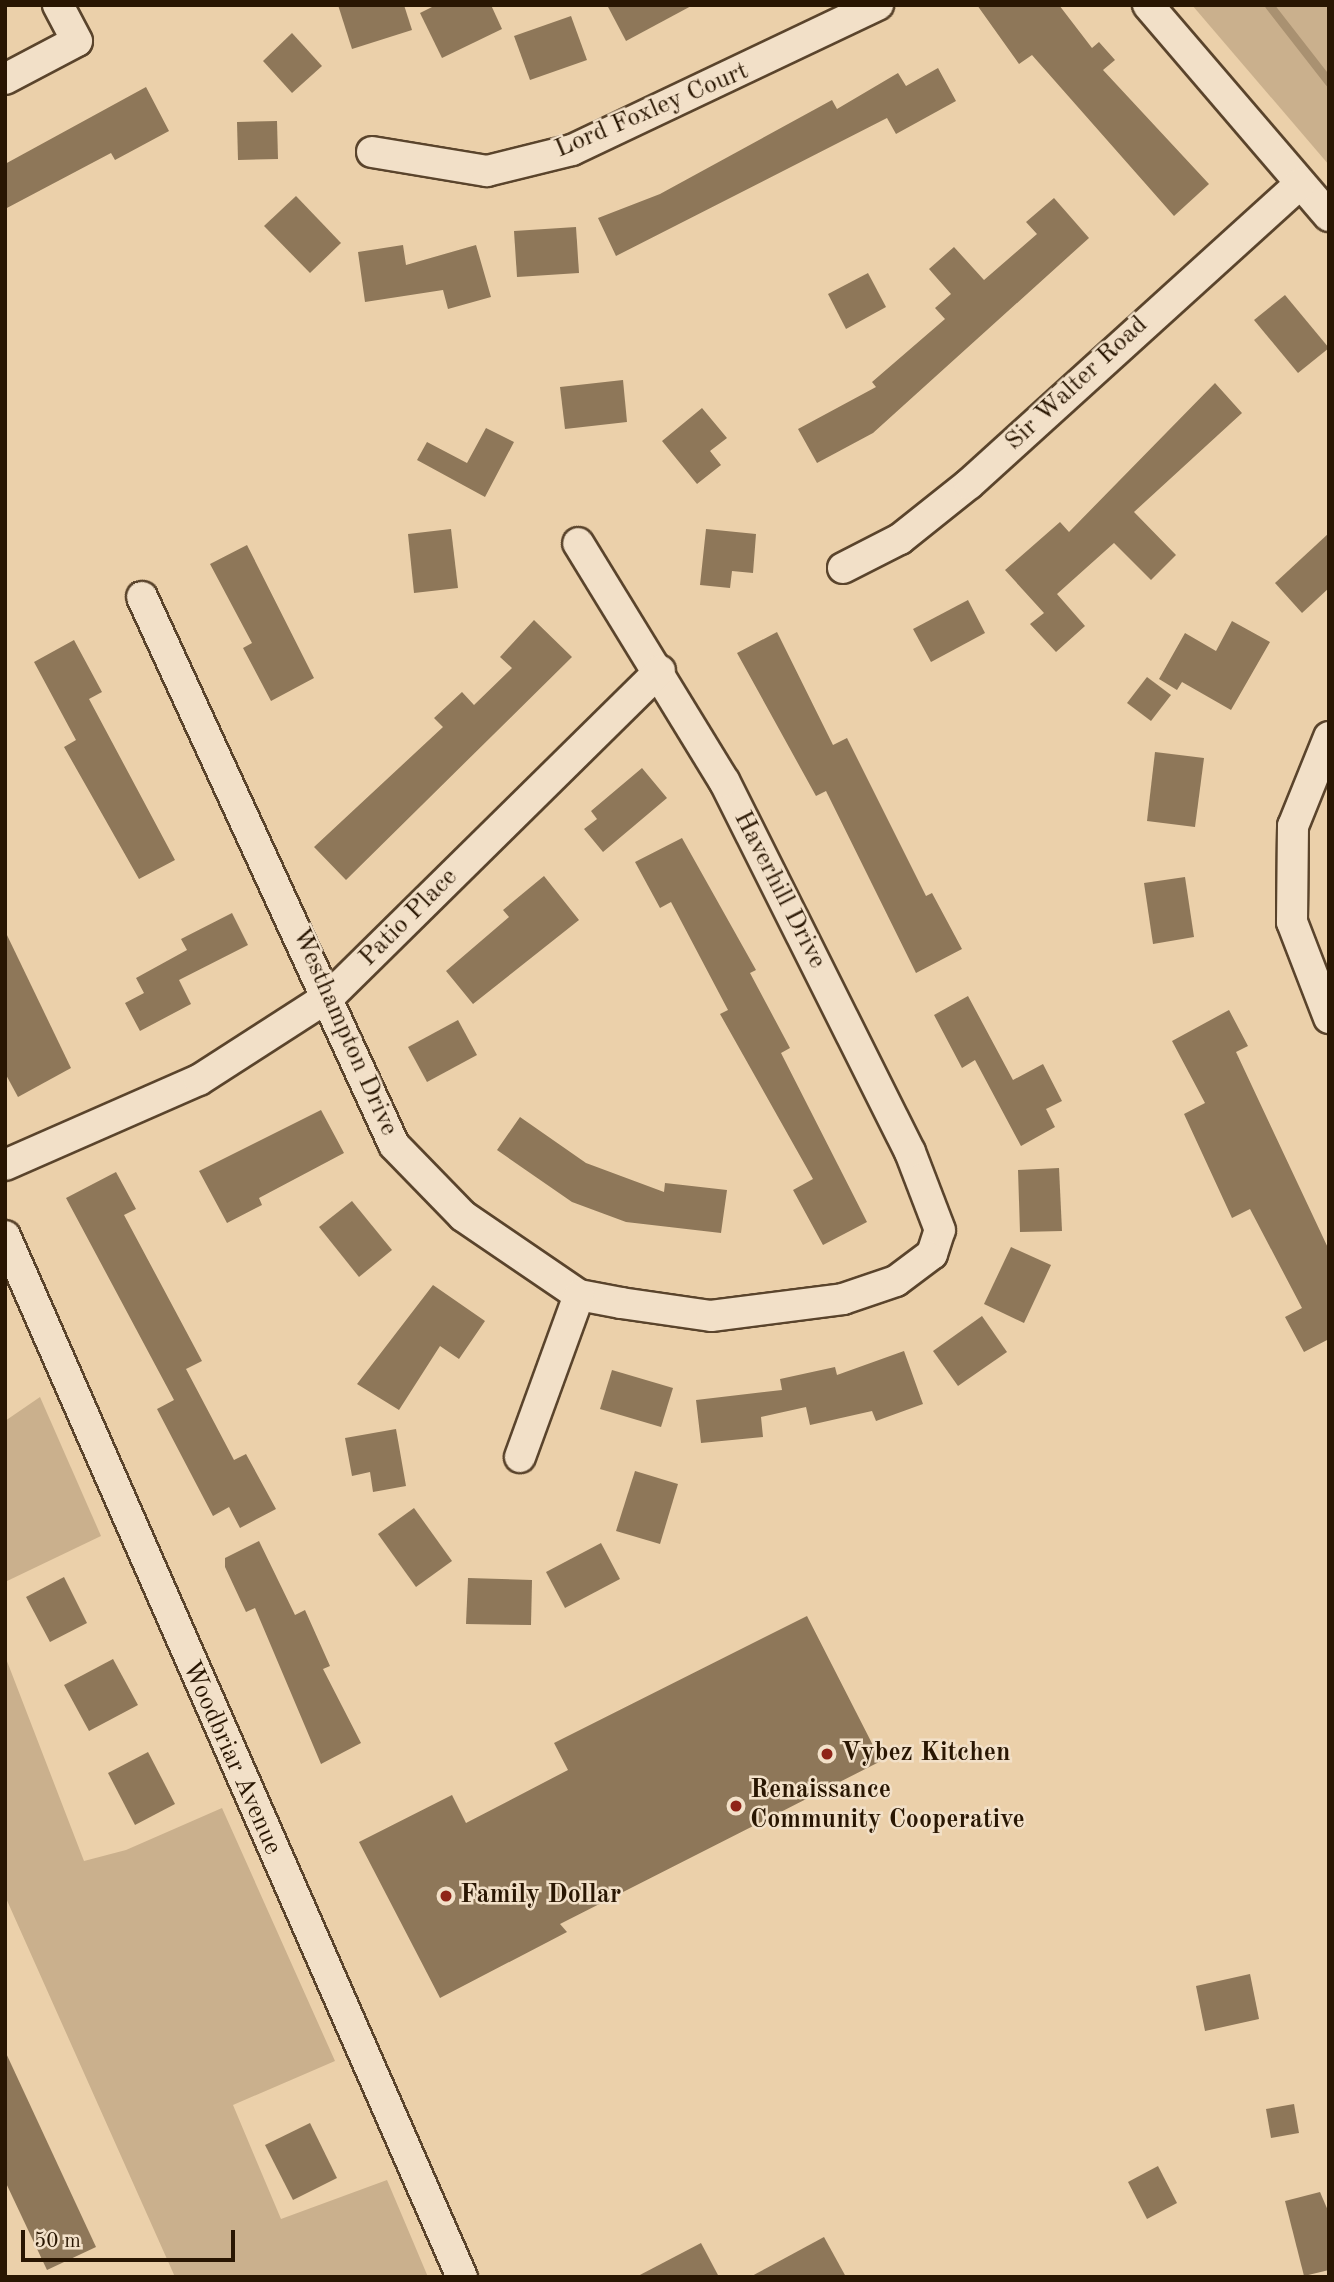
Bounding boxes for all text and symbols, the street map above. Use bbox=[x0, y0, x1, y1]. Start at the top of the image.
street label: Lord Foxley Court bbox=[550, 56, 754, 166]
street label: Sir Walter Road bbox=[999, 310, 1155, 458]
street label: Haverhill Drive bbox=[726, 806, 832, 974]
street label: Patio Place bbox=[353, 862, 465, 974]
street label: Westhampton Drive bbox=[284, 923, 404, 1141]
street label: Woodbriar Avenue bbox=[174, 1656, 288, 1860]
place label: Vybez Kitchen bbox=[841, 1738, 1011, 1770]
marker: Vybez Kitchen bbox=[819, 1746, 835, 1762]
place label: Renaissance Community Cooperative bbox=[750, 1775, 1025, 1837]
marker: Renaissance Community Cooperative bbox=[728, 1798, 744, 1814]
place label: Family Dollar bbox=[460, 1880, 621, 1912]
marker: Family Dollar bbox=[438, 1888, 454, 1904]
scale bar bbox=[24, 2216, 238, 2260]
text: 50 m bbox=[34, 2231, 81, 2252]

